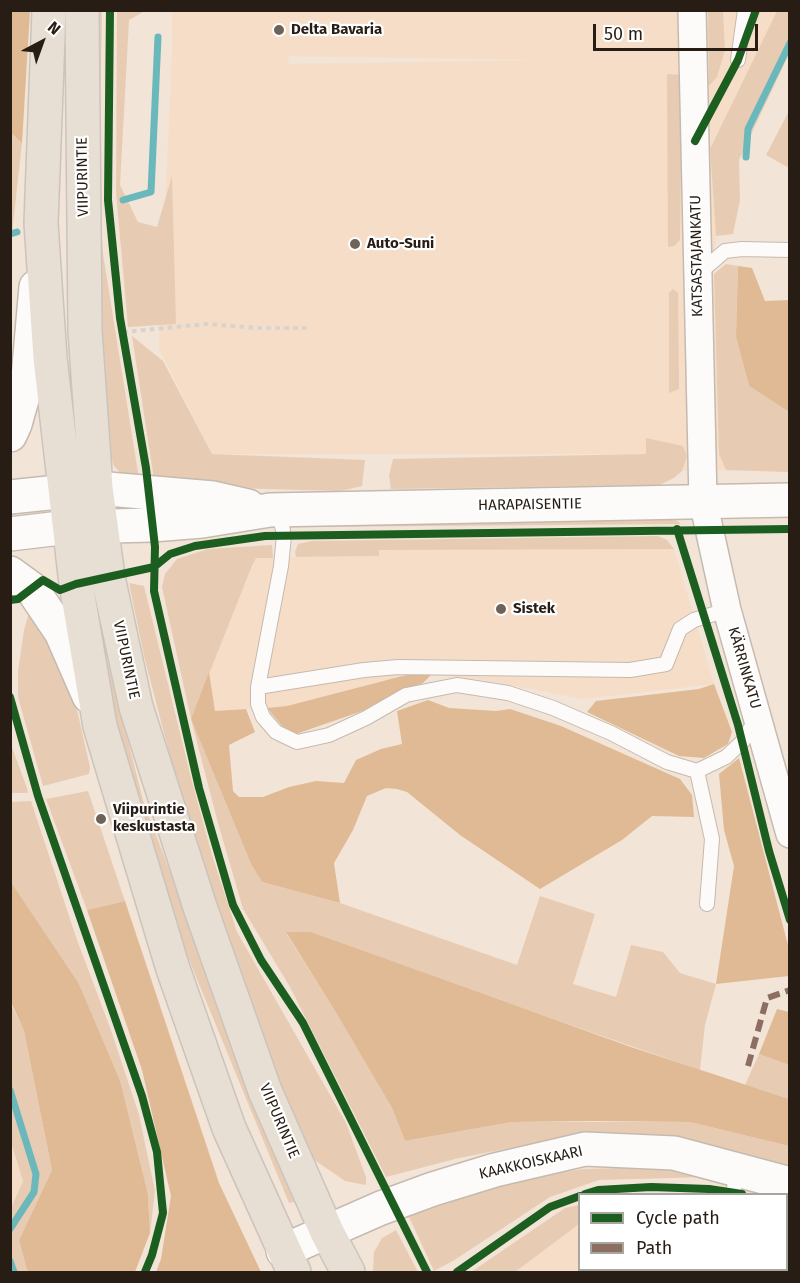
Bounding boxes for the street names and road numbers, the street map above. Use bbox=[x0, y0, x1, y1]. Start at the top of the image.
street label: VIIPURINTIE bbox=[73, 137, 93, 217]
street label: KATSASTAJANKATU bbox=[687, 195, 707, 317]
street label: HARAPAISENTIE bbox=[478, 495, 582, 515]
street label: VIIPURINTIE bbox=[109, 619, 143, 701]
street label: KÄRRINKATU bbox=[724, 625, 764, 711]
street label: VIIPURINTIE bbox=[255, 1081, 303, 1161]
street label: KAAKKOISKAARI bbox=[477, 1142, 585, 1184]

